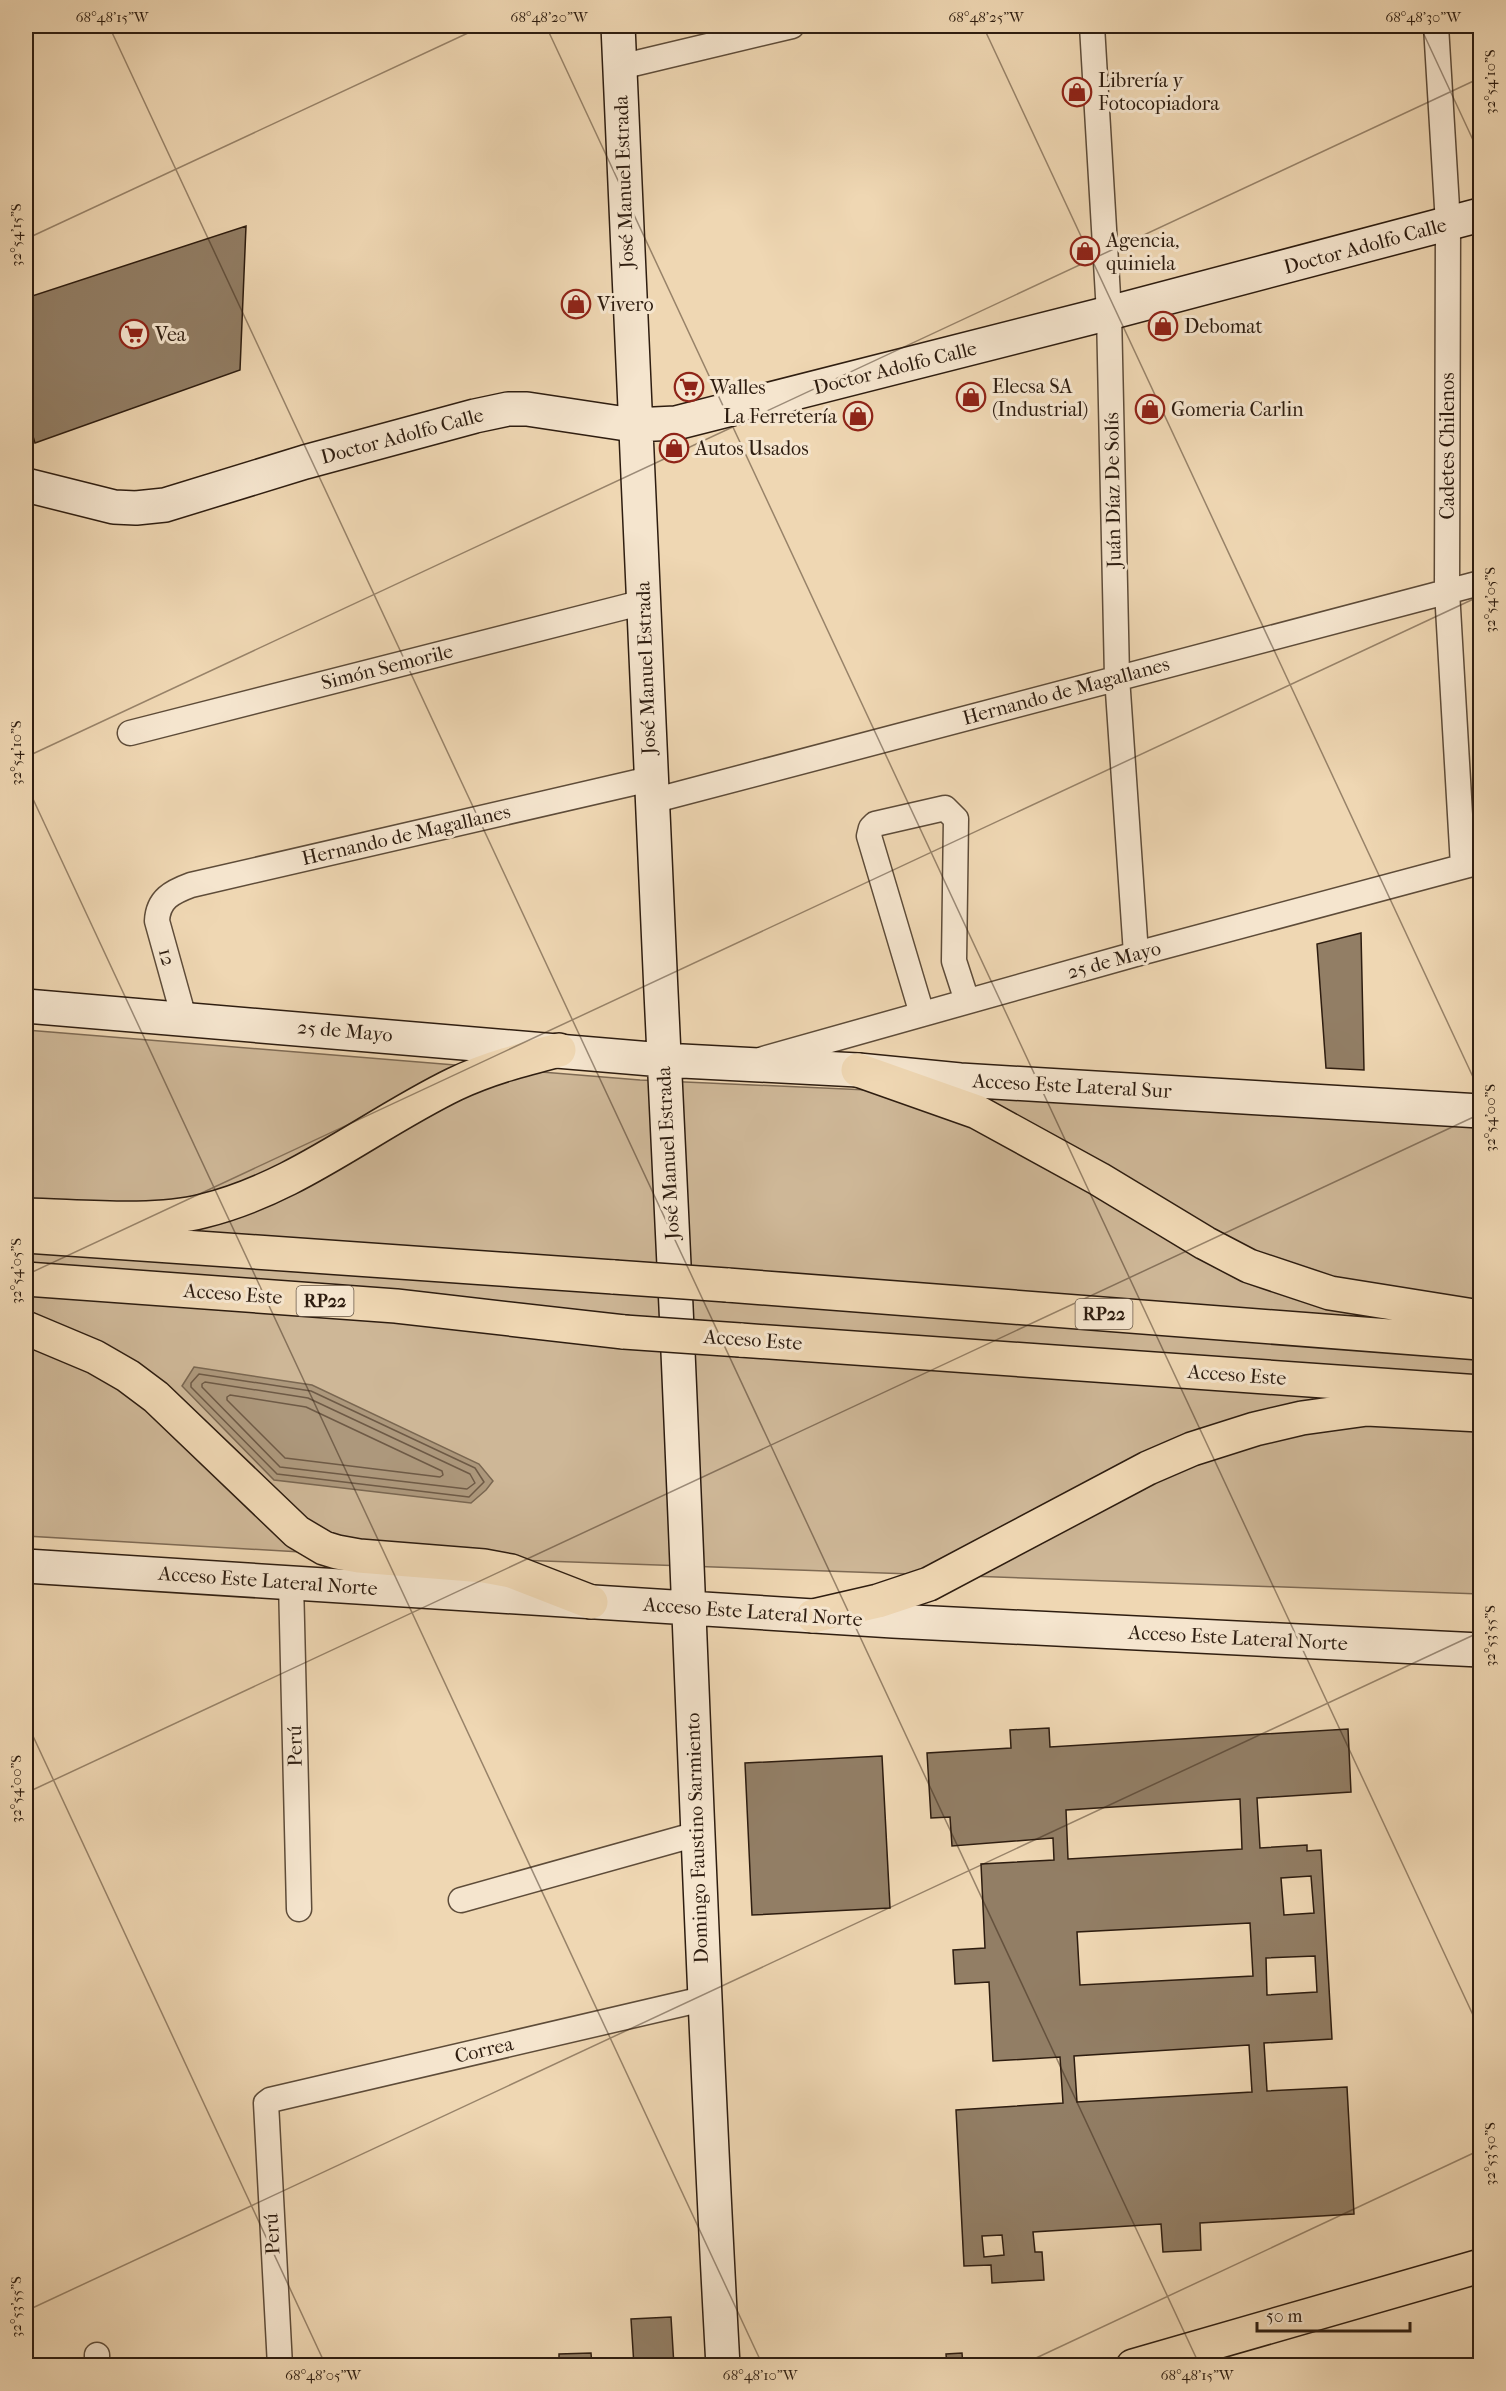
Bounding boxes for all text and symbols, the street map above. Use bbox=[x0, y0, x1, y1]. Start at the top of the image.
text: 68°48'15"W bbox=[75, 8, 150, 26]
text: 68°48'20"W bbox=[510, 8, 589, 26]
text: 68°48'25"W bbox=[948, 8, 1025, 26]
text: 68°48'30"W bbox=[1385, 8, 1462, 26]
text: 32°54'10"S bbox=[1481, 49, 1499, 115]
place label: Librería y Fotocopiadora bbox=[1098, 69, 1220, 115]
shop icon: Librería y Fotocopiadora bbox=[1061, 76, 1093, 108]
street label: José Manuel Estrada bbox=[609, 94, 639, 271]
text: 32°54'15"S bbox=[7, 203, 25, 267]
street label: Doctor Adolfo Calle bbox=[1281, 213, 1449, 279]
place label: Agencia, quiniela bbox=[1105, 229, 1179, 275]
shop icon: Agencia, quiniela bbox=[1069, 235, 1101, 267]
shop icon: Vivero bbox=[560, 288, 592, 320]
place label: Vivero bbox=[596, 293, 654, 316]
shop icon: Debomat bbox=[1147, 310, 1179, 342]
place label: Debomat bbox=[1184, 315, 1263, 338]
supermarket icon: Vea bbox=[118, 318, 150, 350]
place label: Vea bbox=[154, 323, 187, 346]
street label: Doctor Adolfo Calle bbox=[811, 337, 979, 399]
supermarket icon: Walles bbox=[673, 371, 705, 403]
street label: Cadetes Chilenos bbox=[1436, 372, 1459, 520]
place label: Elecsa SA (Industrial) bbox=[992, 375, 1088, 421]
place label: Walles bbox=[709, 376, 766, 399]
shop icon: Elecsa SA (Industrial) bbox=[955, 381, 987, 413]
shop icon: Gomeria Carlin bbox=[1134, 393, 1166, 425]
place label: Gomeria Carlin bbox=[1171, 398, 1304, 421]
shop icon: La Ferretería bbox=[842, 400, 874, 432]
street label: Doctor Adolfo Calle bbox=[318, 403, 486, 469]
place label: La Ferretería bbox=[723, 405, 838, 428]
street label: Juán Díaz De Solís bbox=[1100, 412, 1126, 570]
shop icon: Autos Usados bbox=[658, 432, 690, 464]
place label: Autos Usados bbox=[694, 437, 809, 460]
text: 32°54'05"S bbox=[1481, 567, 1499, 633]
street label: José Manuel Estrada bbox=[631, 580, 661, 757]
street label: Simón Semorile bbox=[319, 639, 455, 694]
street label: Hernando de Magallanes bbox=[960, 652, 1172, 730]
text: 32°54'10"S bbox=[7, 720, 25, 786]
street label: Hernando de Magallanes bbox=[299, 800, 513, 870]
street label: 25 de Mayo bbox=[1065, 936, 1163, 984]
street label: 12 bbox=[154, 946, 180, 968]
street label: 25 de Mayo bbox=[296, 1015, 394, 1047]
street label: José Manuel Estrada bbox=[652, 1065, 684, 1242]
street label: Acceso Este Lateral Sur bbox=[971, 1069, 1173, 1103]
text: 32°54'00"S bbox=[1481, 1084, 1499, 1152]
text: 32°54'05"S bbox=[7, 1238, 25, 1304]
street label: Acceso Este bbox=[182, 1279, 283, 1309]
road number: RP22 bbox=[296, 1286, 354, 1316]
road number: RP22 bbox=[1076, 1299, 1132, 1329]
street label: Acceso Este bbox=[702, 1325, 803, 1355]
street label: Acceso Este bbox=[1186, 1360, 1287, 1390]
street label: Acceso Este Lateral Norte bbox=[157, 1562, 378, 1600]
street label: Acceso Este Lateral Norte bbox=[642, 1593, 863, 1631]
text: 32°53'55"S bbox=[1481, 1605, 1499, 1667]
street label: Acceso Este Lateral Norte bbox=[1127, 1621, 1348, 1655]
street label: Domingo Faustino Sarmiento bbox=[681, 1712, 713, 1964]
street label: Perú bbox=[283, 1724, 307, 1767]
text: 32°54'00"S bbox=[7, 1755, 25, 1823]
street label: Correa bbox=[452, 2032, 516, 2068]
text: 32°53'50"S bbox=[1481, 2122, 1499, 2186]
street label: Perú bbox=[259, 2212, 285, 2255]
text: 32°53'55"S bbox=[7, 2276, 25, 2338]
scale bar bbox=[1257, 2295, 1410, 2333]
text: 50 m bbox=[1266, 2306, 1303, 2327]
text: 68°48'05"W bbox=[285, 2366, 362, 2384]
text: 68°48'10"W bbox=[723, 2366, 799, 2384]
text: 68°48'15"W bbox=[1160, 2366, 1235, 2384]

